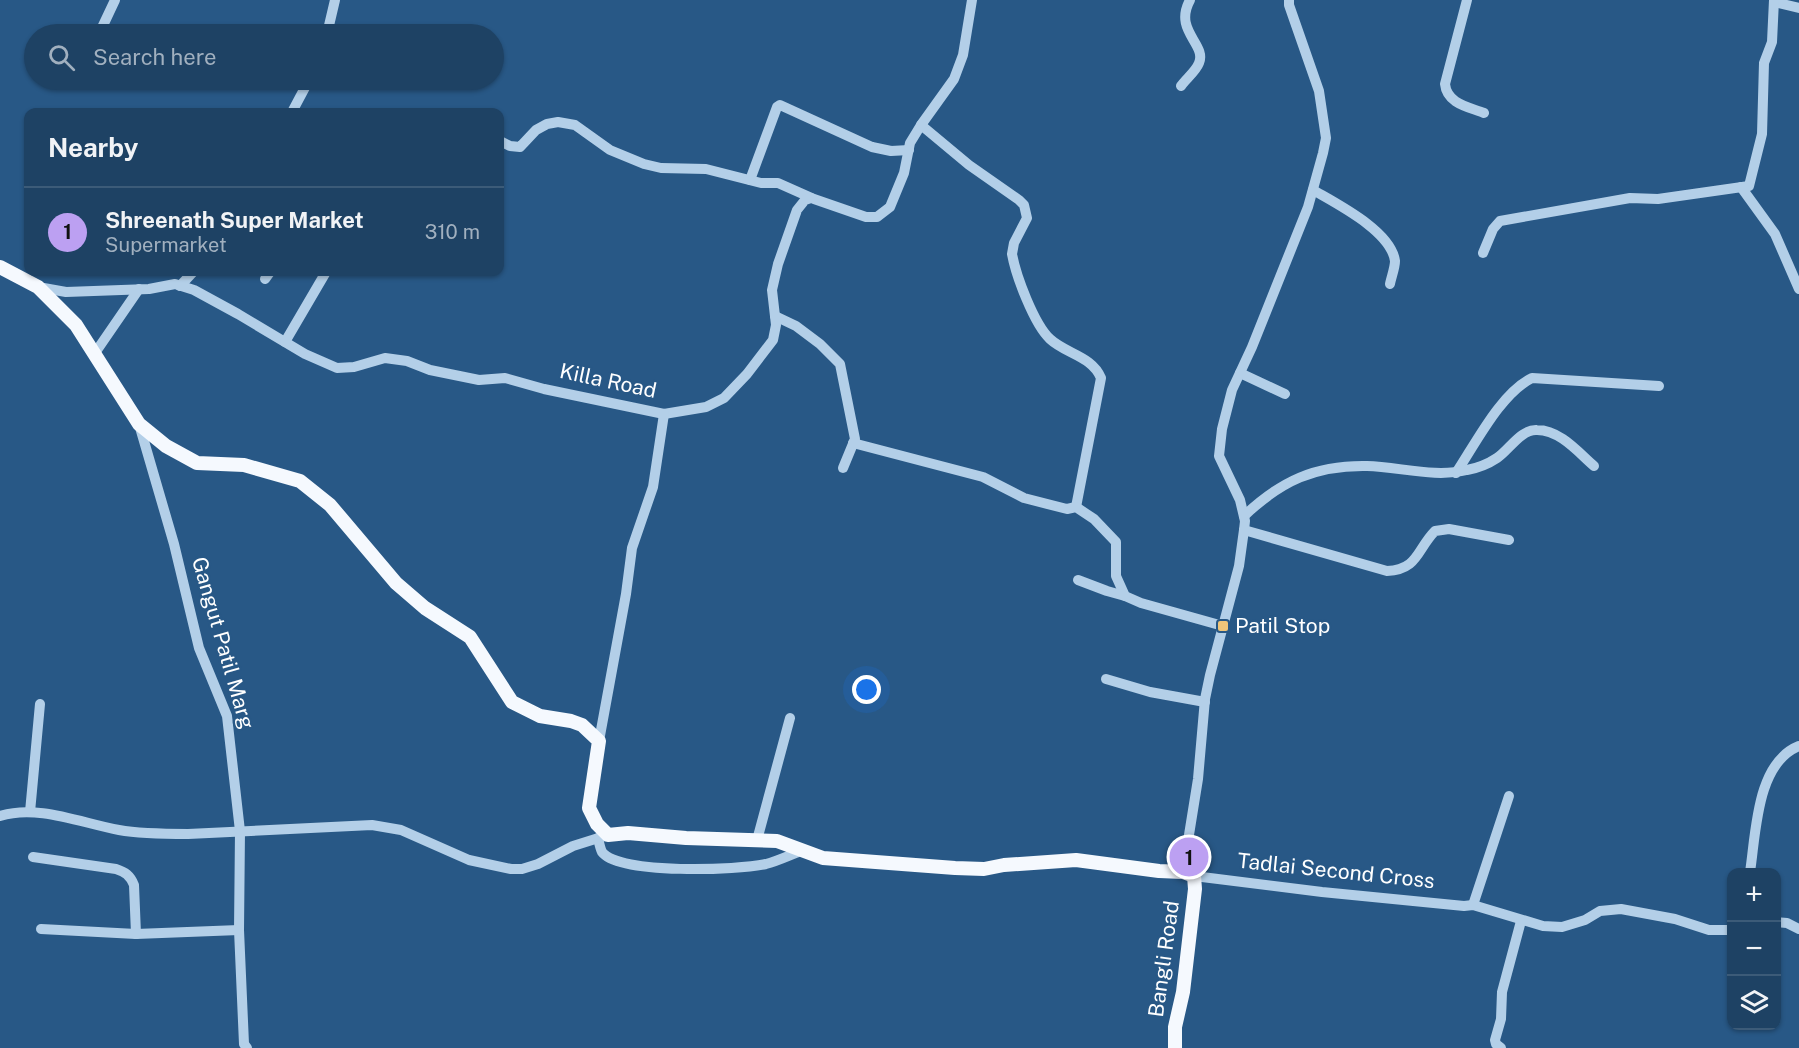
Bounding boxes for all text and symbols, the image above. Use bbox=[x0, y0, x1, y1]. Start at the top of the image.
search box bbox=[24, 24, 504, 90]
icon: search bbox=[45, 41, 78, 74]
text: Search here bbox=[93, 44, 217, 70]
text: Nearby bbox=[48, 132, 138, 163]
text: Shreenath Super Market bbox=[105, 207, 364, 233]
text: 1 bbox=[63, 220, 72, 244]
text: 310 m bbox=[425, 220, 480, 244]
text: Supermarket bbox=[105, 233, 227, 257]
street label: Killa Road bbox=[557, 358, 659, 403]
street label: Gangut Patil Marg bbox=[187, 554, 260, 732]
place label: Patil Stop bbox=[1235, 613, 1330, 638]
marker: Patil Stop bbox=[1216, 619, 1230, 633]
your location bbox=[852, 675, 881, 704]
pin: 1 bbox=[1170, 834, 1208, 880]
street label: Tadlai Second Cross bbox=[1236, 848, 1436, 893]
map controls bbox=[1727, 868, 1781, 1030]
button: + bbox=[1727, 868, 1781, 922]
street label: Bangli Road bbox=[1143, 899, 1184, 1019]
button: − bbox=[1727, 922, 1781, 976]
button: layers bbox=[1727, 976, 1781, 1030]

